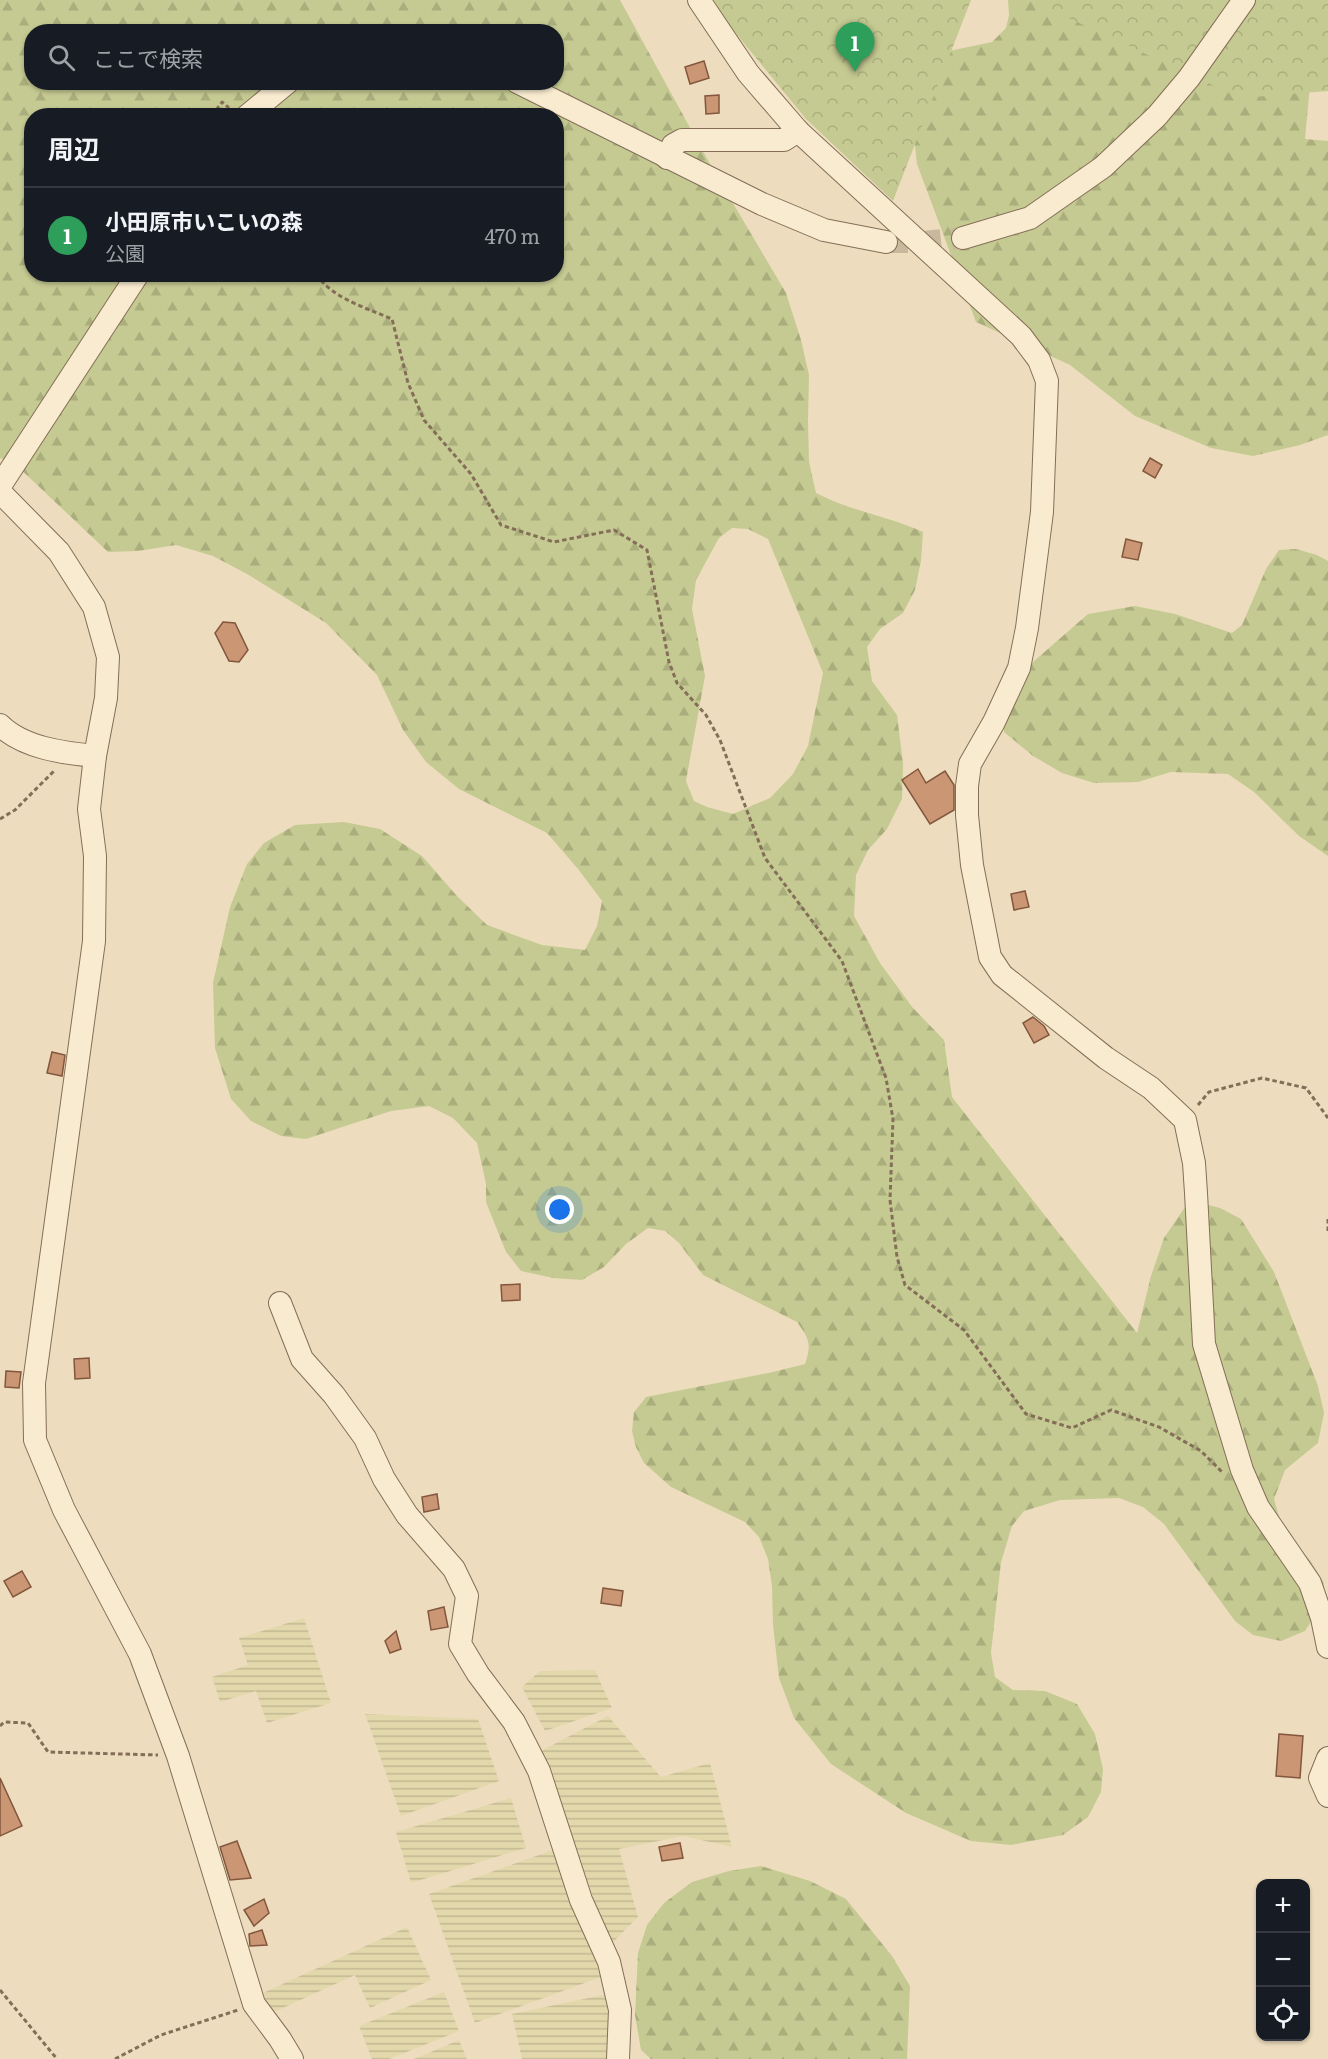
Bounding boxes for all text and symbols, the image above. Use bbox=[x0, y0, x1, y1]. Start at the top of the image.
pin: 1 bbox=[836, 22, 874, 72]
search box bbox=[24, 24, 564, 90]
icon: search bbox=[45, 41, 78, 74]
text: ここで検索 bbox=[93, 41, 203, 74]
text: 周辺 bbox=[48, 128, 100, 167]
text: 小田原市いこいの森 bbox=[105, 204, 303, 237]
text: 1 bbox=[63, 220, 72, 250]
text: 470 m bbox=[485, 220, 540, 250]
text: 公園 bbox=[105, 237, 145, 267]
your location bbox=[545, 1195, 574, 1224]
map controls bbox=[1256, 1879, 1310, 2041]
button: + bbox=[1256, 1879, 1310, 1933]
button: − bbox=[1256, 1933, 1310, 1987]
button: locate bbox=[1256, 1987, 1310, 2041]

